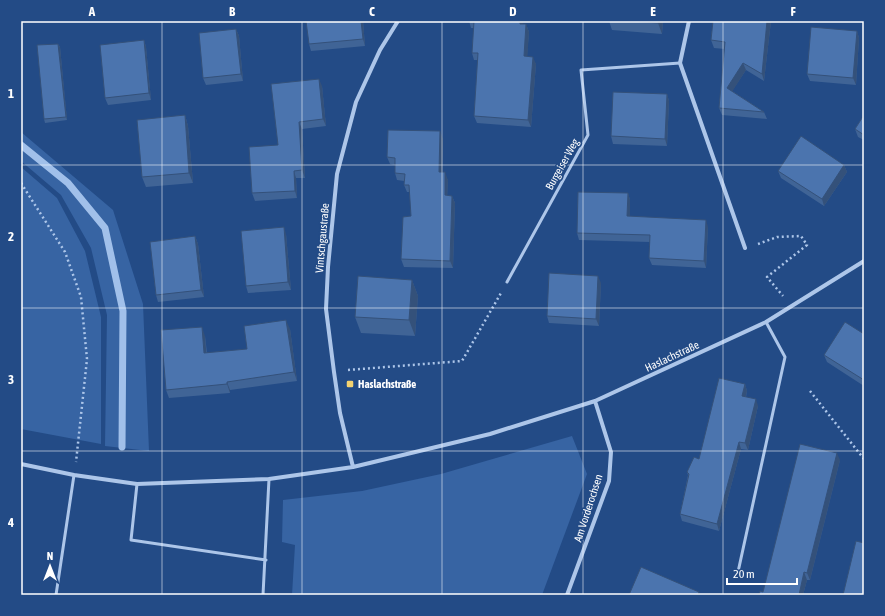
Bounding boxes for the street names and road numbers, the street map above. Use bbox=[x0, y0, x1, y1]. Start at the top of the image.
street label: Burgeiser Weg bbox=[543, 136, 581, 192]
street label: Vintschgaustraße bbox=[313, 203, 331, 273]
street label: Haslachstraße bbox=[643, 338, 701, 374]
street label: Am Vorderochsen bbox=[571, 473, 605, 543]

